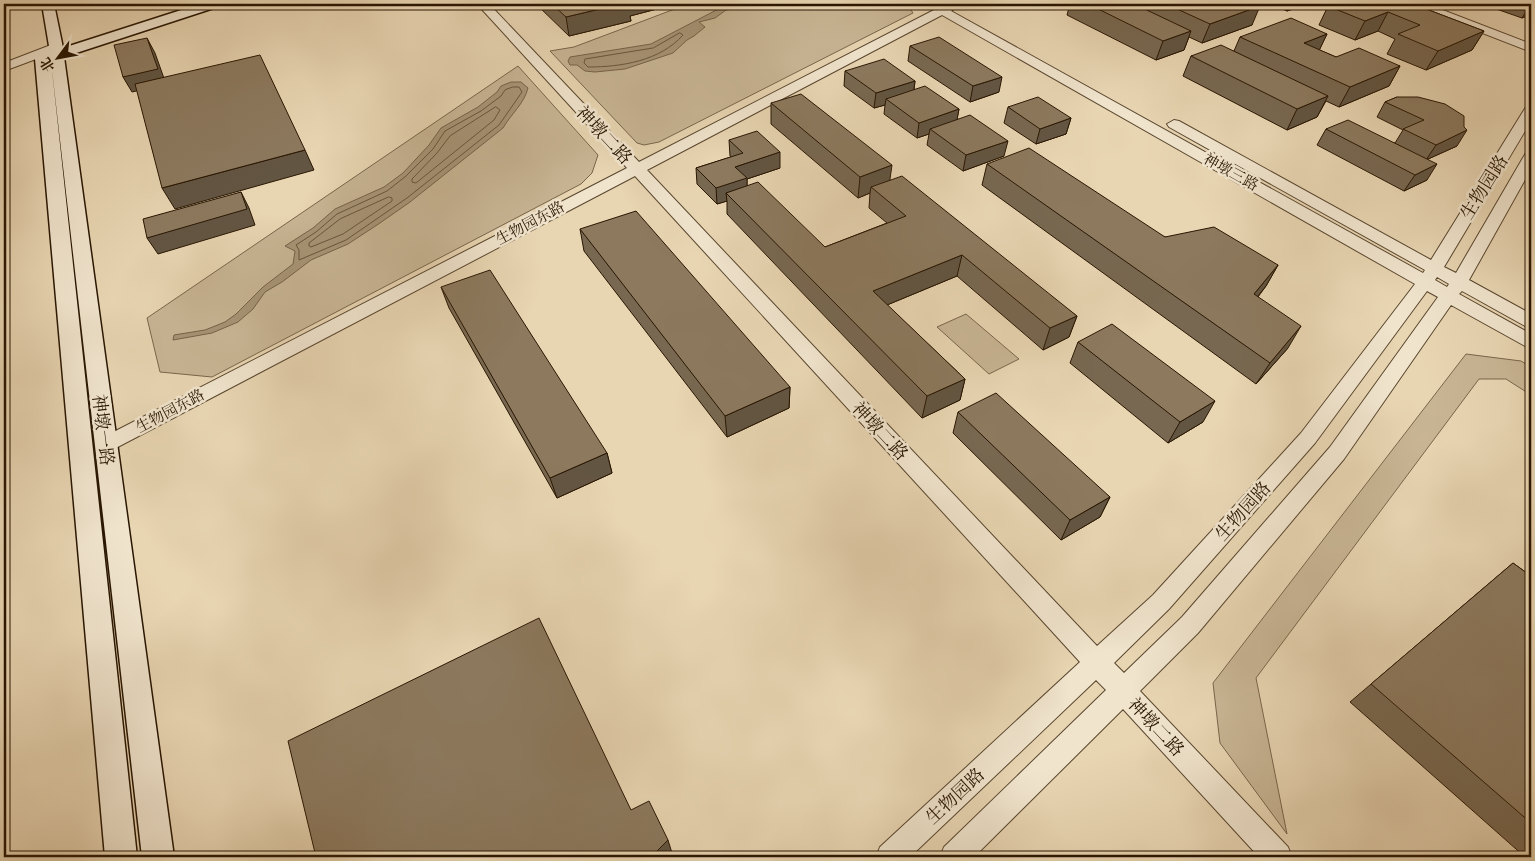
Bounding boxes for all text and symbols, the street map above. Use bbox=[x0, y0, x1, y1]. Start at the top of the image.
north arrow bbox=[32, 32, 82, 82]
text: 北 bbox=[36, 54, 59, 75]
street label: 神墩二路 bbox=[570, 102, 636, 170]
street label: 神墩三路 bbox=[1200, 150, 1262, 195]
street label: 生物园路 bbox=[1456, 151, 1514, 224]
street label: 生物园东路 bbox=[493, 197, 568, 249]
street label: 生物园东路 bbox=[133, 385, 208, 437]
street label: 神墩一路 bbox=[86, 393, 117, 467]
street label: 神墩二路 bbox=[846, 398, 912, 466]
street label: 生物园路 bbox=[1211, 478, 1277, 546]
street label: 神墩二路 bbox=[1122, 694, 1188, 762]
street label: 生物园路 bbox=[922, 764, 990, 830]

